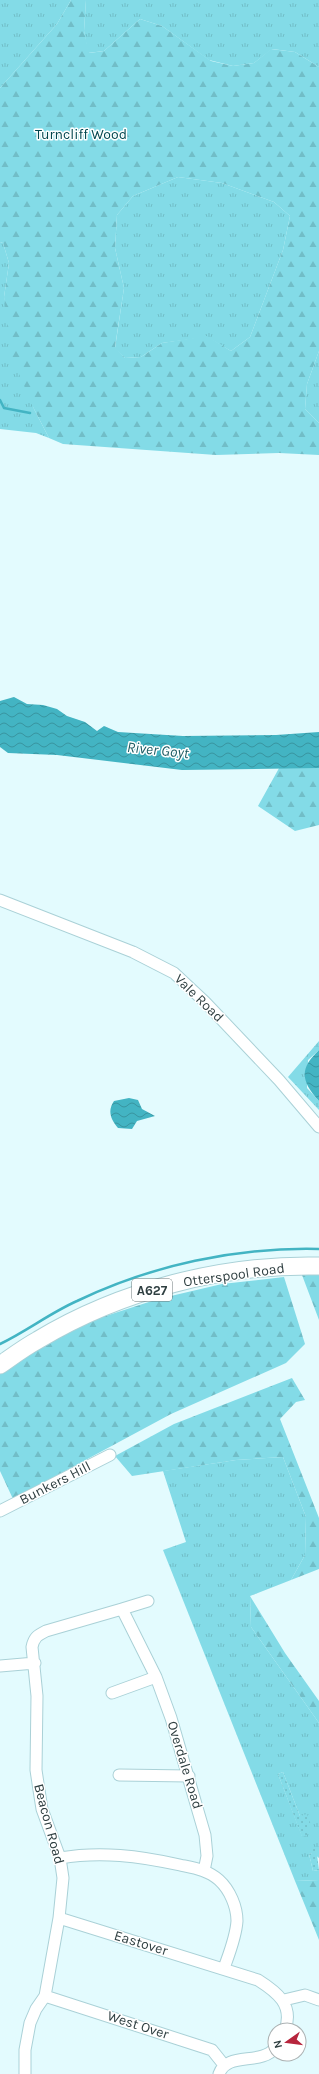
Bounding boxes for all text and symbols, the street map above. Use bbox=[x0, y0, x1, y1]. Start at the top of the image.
park label: Turncliff Wood bbox=[35, 126, 127, 143]
water label: River Goyt bbox=[126, 738, 191, 762]
street label: Vale Road bbox=[171, 970, 227, 1026]
street label: Otterspool Road bbox=[182, 1259, 286, 1291]
road number: A627 bbox=[132, 1279, 172, 1301]
street label: Bunkers Hill bbox=[16, 1458, 94, 1508]
street label: Overdale Road bbox=[164, 1719, 206, 1811]
street label: Beacon Road bbox=[30, 1782, 68, 1866]
street label: Eastover bbox=[112, 1927, 171, 1959]
street label: West Over bbox=[105, 2007, 172, 2043]
north arrow bbox=[267, 2022, 307, 2062]
text: N bbox=[271, 2039, 285, 2050]

